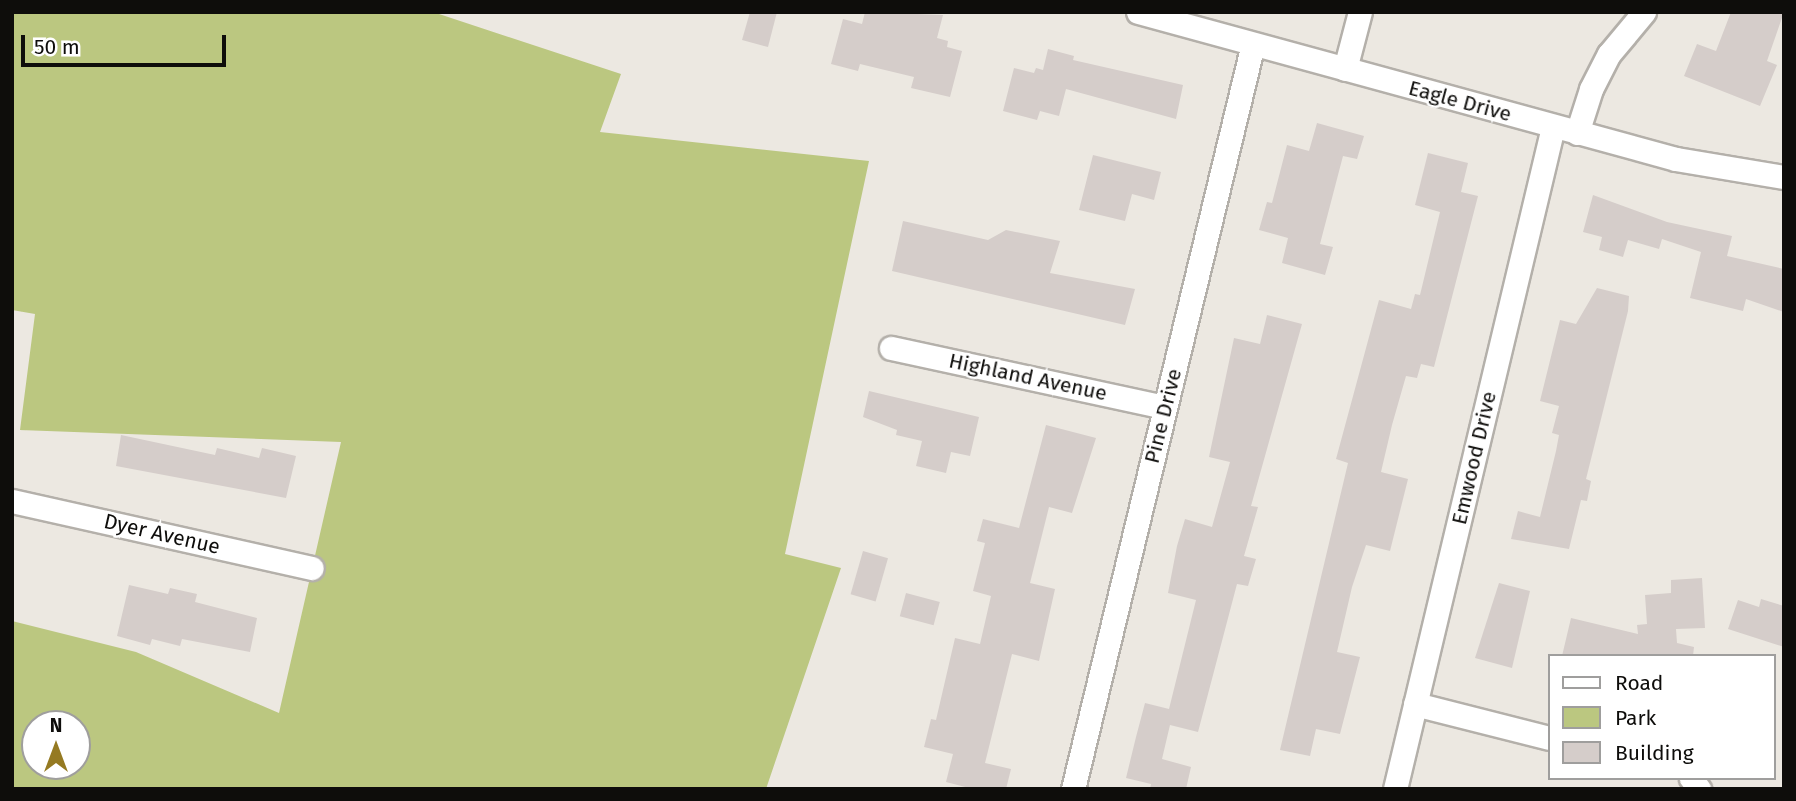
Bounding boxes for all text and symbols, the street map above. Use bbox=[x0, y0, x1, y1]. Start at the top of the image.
scale bar bbox=[24, 21, 229, 65]
text: 50 m bbox=[34, 34, 80, 60]
street label: Eagle Drive bbox=[1406, 75, 1514, 127]
street label: Highland Avenue bbox=[947, 348, 1109, 406]
street label: Pine Drive bbox=[1139, 366, 1187, 466]
street label: Emwood Drive bbox=[1446, 389, 1502, 527]
street label: Dyer Avenue bbox=[101, 508, 223, 560]
legend bbox=[1548, 654, 1775, 780]
text: Road bbox=[1615, 670, 1663, 696]
text: Park bbox=[1615, 705, 1656, 731]
north arrow bbox=[21, 710, 91, 780]
text: N bbox=[50, 714, 62, 737]
text: Building bbox=[1615, 740, 1694, 766]

